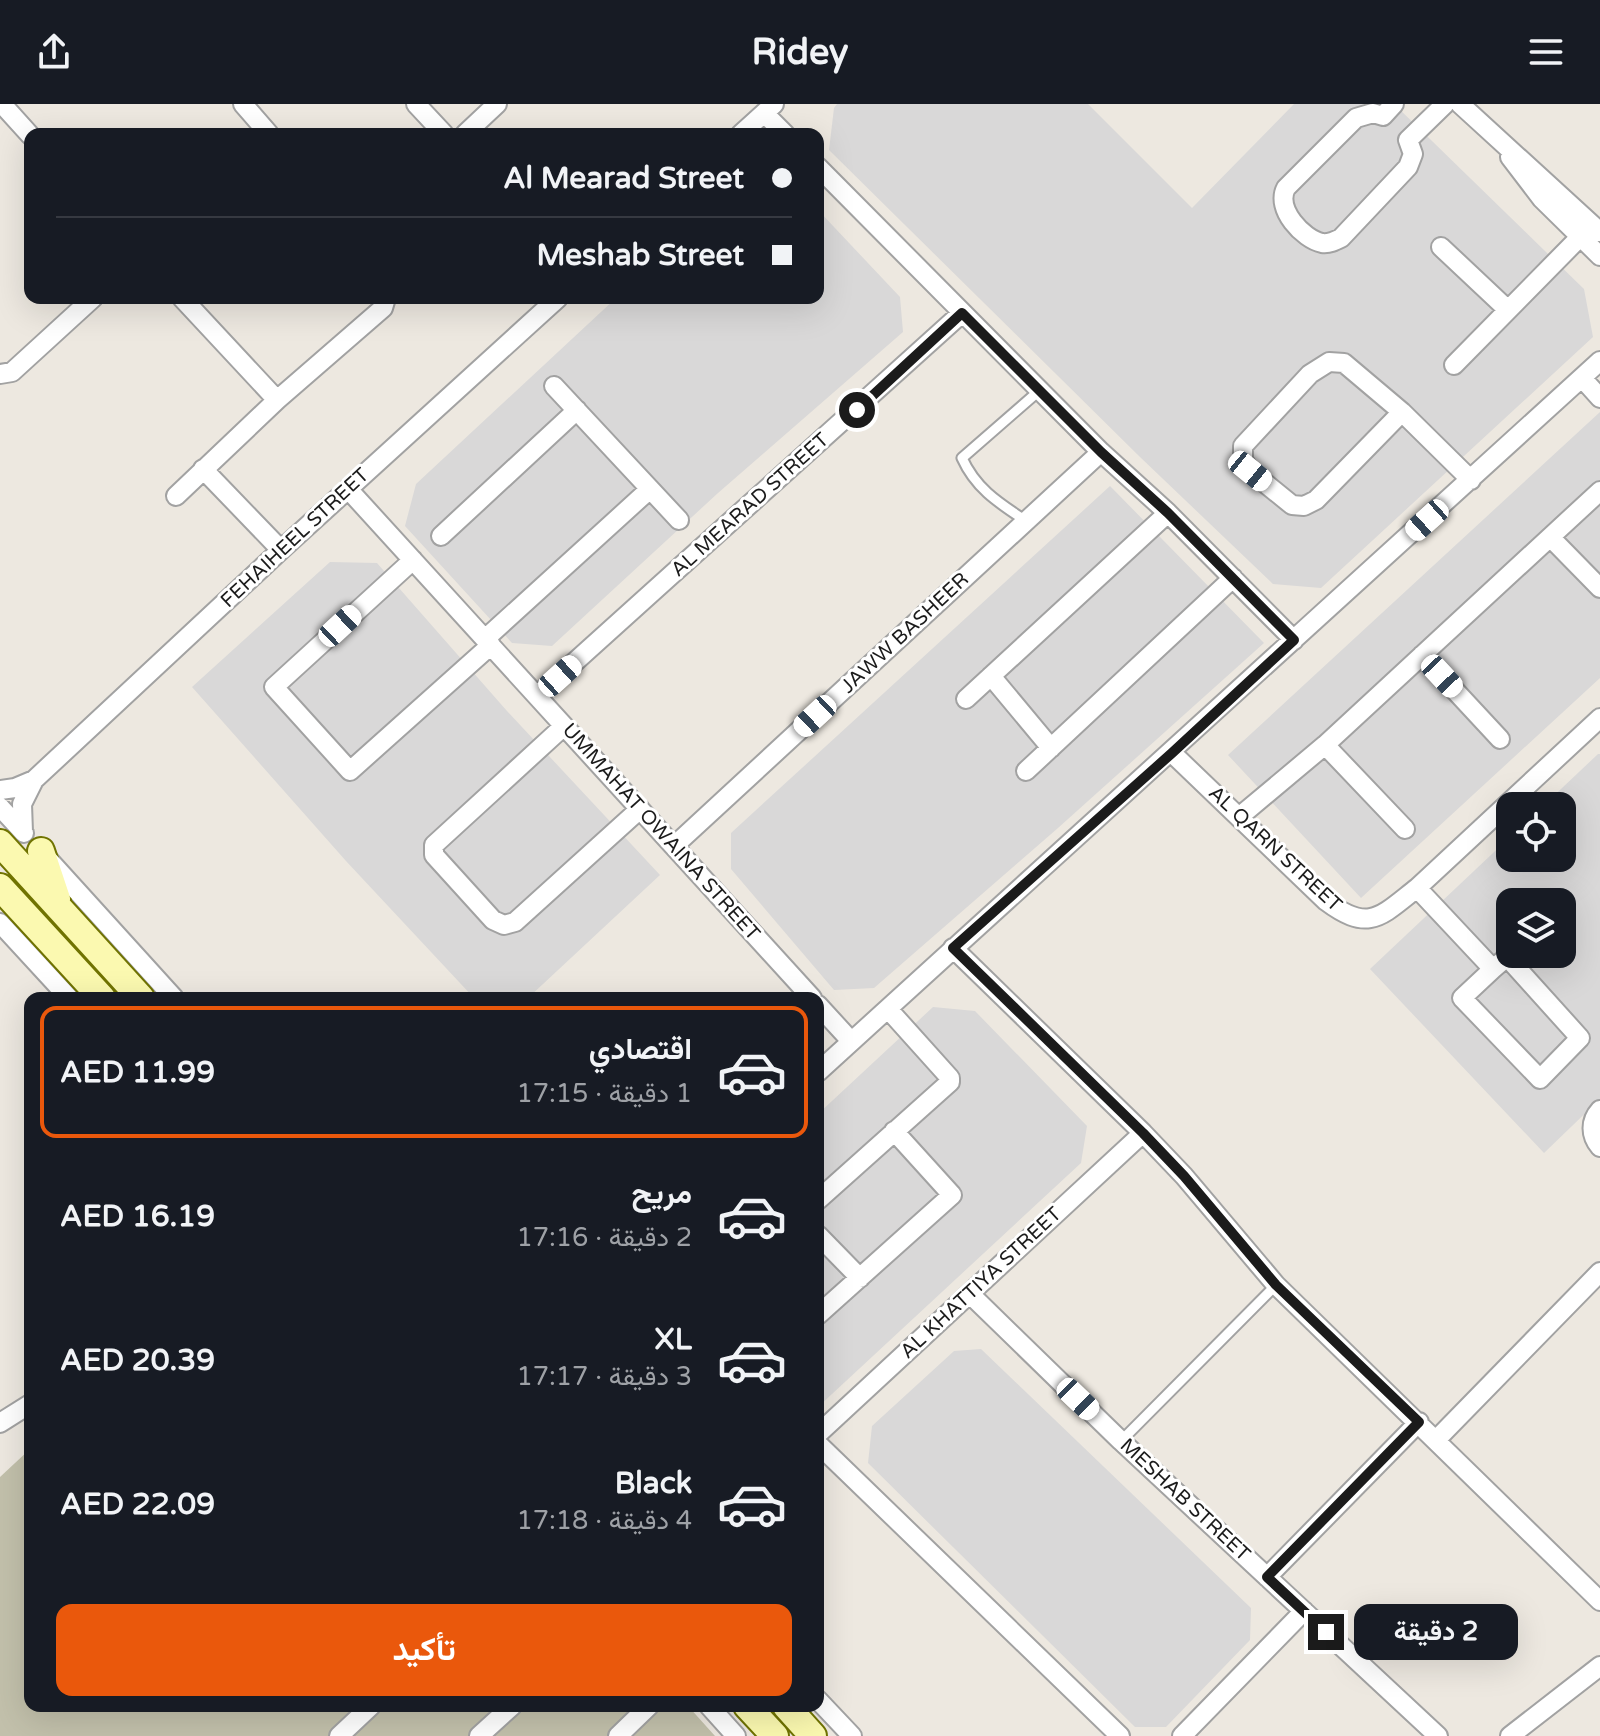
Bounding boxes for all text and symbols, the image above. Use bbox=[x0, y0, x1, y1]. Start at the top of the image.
icon: share bbox=[32, 30, 76, 74]
icon: menu bbox=[1524, 30, 1568, 74]
text: Ridey bbox=[752, 31, 848, 74]
text: Al Mearad Street bbox=[503, 160, 744, 197]
text: Meshab Street bbox=[536, 237, 744, 274]
route start bbox=[839, 392, 875, 428]
street label: AL MEARAD STREET bbox=[666, 428, 834, 582]
car bbox=[1224, 447, 1276, 495]
street label: FEHAIHEEL STREET bbox=[216, 463, 374, 613]
car bbox=[1401, 495, 1453, 545]
street label: JAWW BASHEER bbox=[836, 568, 974, 698]
car bbox=[314, 601, 366, 651]
car bbox=[1417, 650, 1467, 702]
car bbox=[534, 651, 586, 701]
car bbox=[789, 691, 841, 741]
street label: UMMAHAT OWAINA STREET bbox=[557, 719, 765, 945]
street label: AL QARN STREET bbox=[1203, 781, 1347, 917]
map controls bbox=[1496, 792, 1576, 968]
button: locate bbox=[1496, 792, 1576, 872]
button: layers bbox=[1496, 888, 1576, 968]
text: اقتصادي bbox=[589, 1031, 692, 1068]
icon: car bbox=[716, 1036, 788, 1108]
text: AED 11.99 bbox=[60, 1054, 215, 1091]
text: 1 دقيقة · 17:15 bbox=[516, 1078, 692, 1109]
text: مريح bbox=[632, 1175, 692, 1212]
icon: car bbox=[716, 1180, 788, 1252]
text: AED 16.19 bbox=[60, 1198, 215, 1235]
street label: AL KHATTIYA STREET bbox=[896, 1202, 1066, 1364]
text: 2 دقيقة · 17:16 bbox=[516, 1222, 692, 1253]
text: XL bbox=[655, 1321, 692, 1358]
icon: car bbox=[716, 1324, 788, 1396]
text: AED 20.39 bbox=[60, 1342, 215, 1379]
text: 3 دقيقة · 17:17 bbox=[516, 1361, 692, 1392]
car bbox=[1052, 1374, 1104, 1424]
street label: MESHAB STREET bbox=[1115, 1434, 1255, 1566]
text: Black bbox=[615, 1465, 692, 1502]
icon: car bbox=[716, 1468, 788, 1540]
text: AED 22.09 bbox=[60, 1486, 215, 1523]
text: 4 دقيقة · 17:18 bbox=[516, 1505, 692, 1536]
button: تأكيد bbox=[56, 1604, 792, 1696]
callout: 2 دقيقة bbox=[1354, 1604, 1518, 1660]
route end bbox=[1308, 1614, 1344, 1650]
text: 2 دقيقة bbox=[1394, 1616, 1478, 1647]

